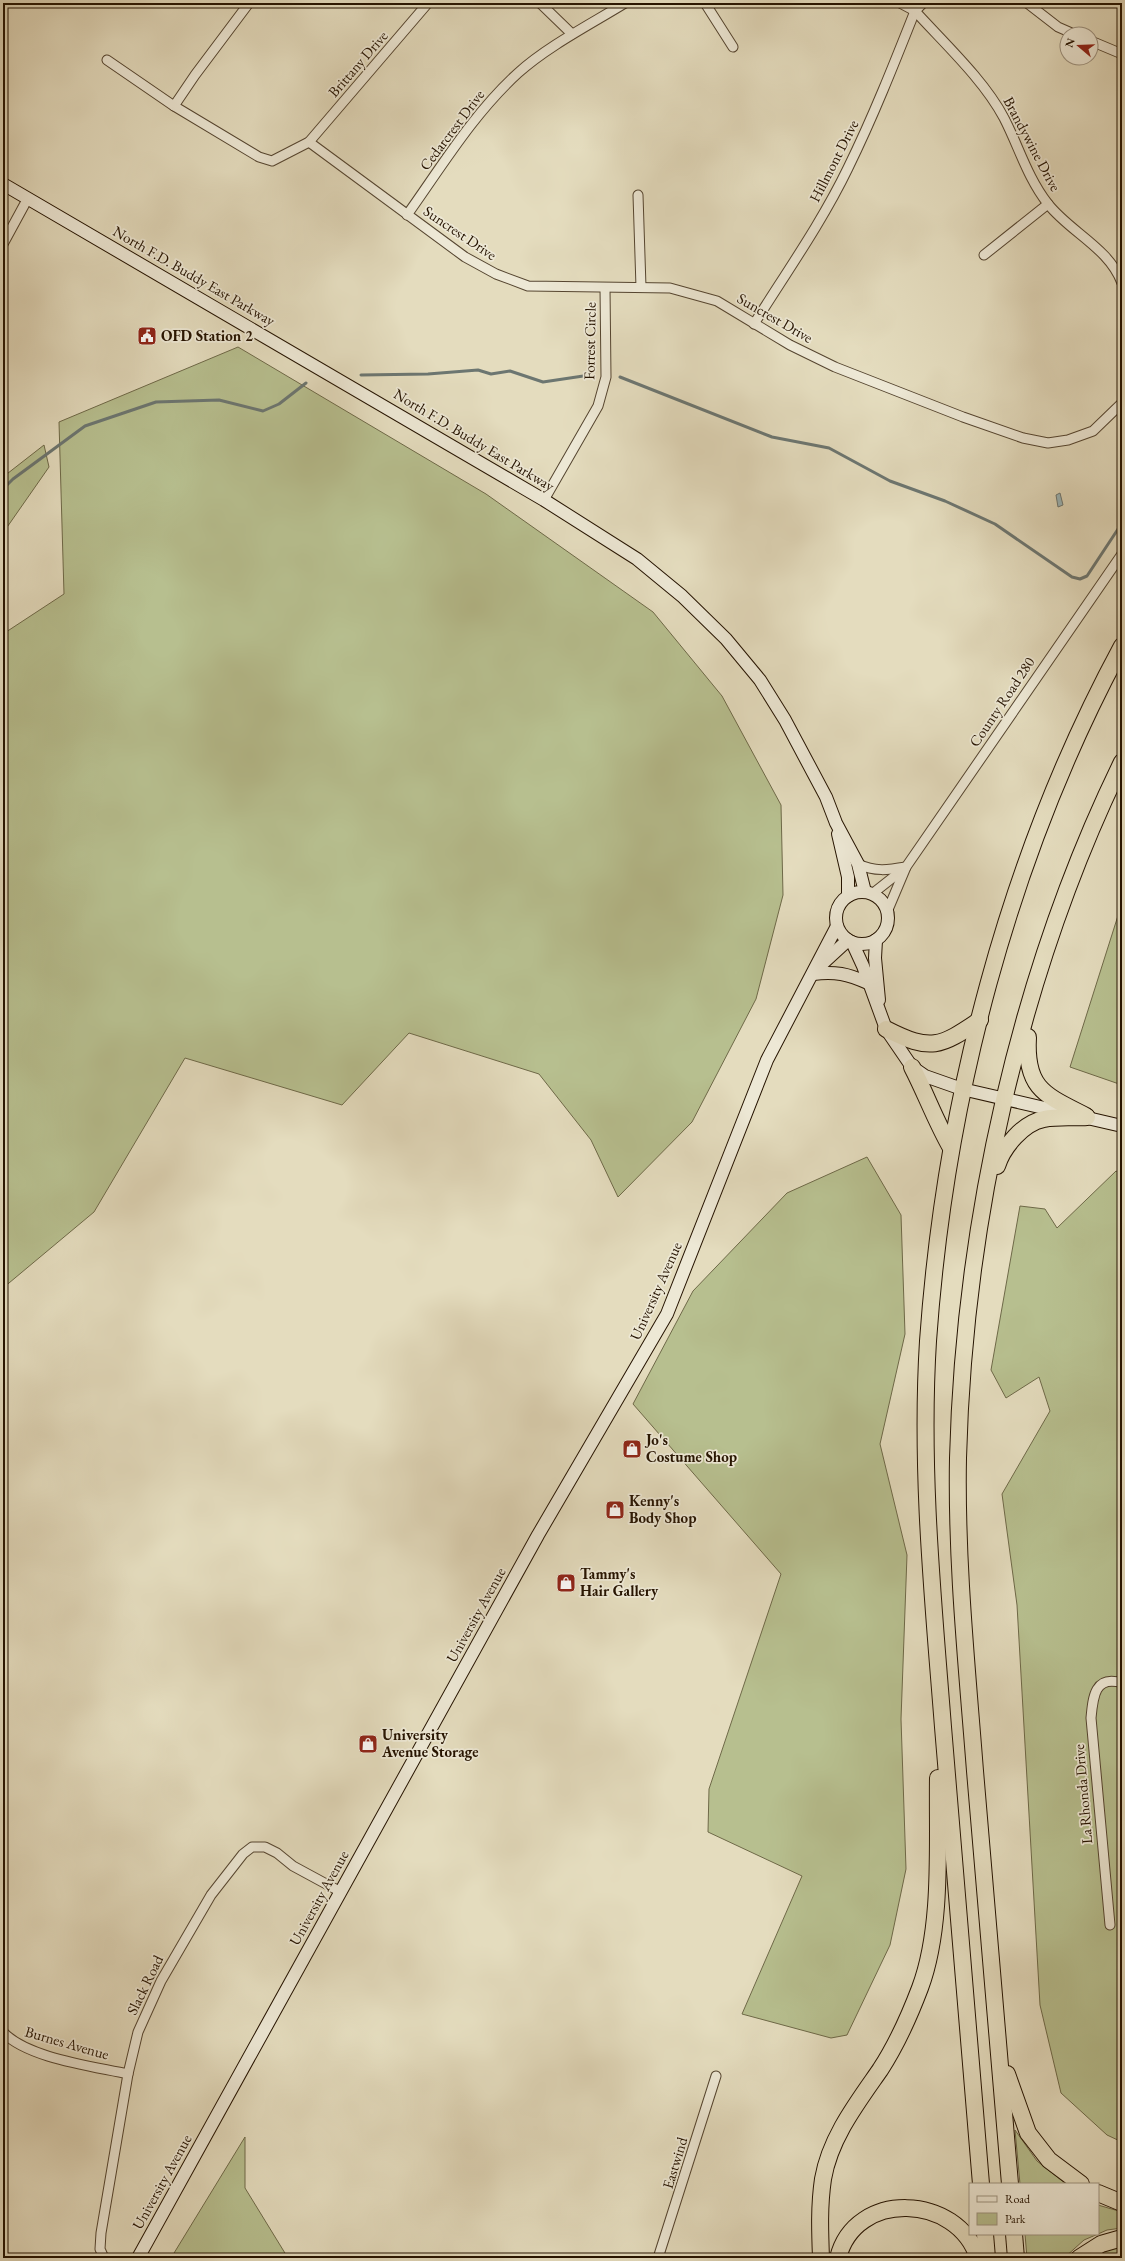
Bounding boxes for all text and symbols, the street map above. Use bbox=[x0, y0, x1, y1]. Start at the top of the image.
street label: Brittany Drive bbox=[324, 26, 392, 101]
north arrow bbox=[1059, 26, 1099, 66]
text: N bbox=[1061, 36, 1078, 49]
street label: Cedarcrest Drive bbox=[415, 85, 488, 174]
street label: Brandywine Drive bbox=[999, 93, 1065, 195]
street label: Hillmont Drive bbox=[805, 116, 862, 205]
street label: Suncrest Drive bbox=[420, 201, 501, 264]
street label: North F.D. Buddy East Parkway bbox=[110, 221, 279, 330]
street label: Suncrest Drive bbox=[734, 288, 817, 347]
street label: Forrest Circle bbox=[579, 302, 600, 380]
public building icon: OFD Station 2 bbox=[136, 325, 158, 347]
place label: OFD Station 2 bbox=[161, 326, 253, 345]
street label: North F.D. Buddy East Parkway bbox=[390, 384, 559, 495]
street label: County Road 280 bbox=[965, 653, 1039, 750]
street label: University Avenue bbox=[625, 1239, 686, 1343]
place label: Jo's Costume Shop bbox=[644, 1430, 737, 1466]
shop icon: Jo's Costume Shop bbox=[621, 1438, 643, 1460]
place label: Kenny's Body Shop bbox=[629, 1491, 696, 1527]
shop icon: Kenny's Body Shop bbox=[604, 1499, 626, 1521]
street label: University Avenue bbox=[442, 1564, 510, 1666]
place label: Tammy's Hair Gallery bbox=[580, 1564, 659, 1600]
shop icon: Tammy's Hair Gallery bbox=[555, 1572, 577, 1594]
place label: University Avenue Storage bbox=[381, 1725, 478, 1761]
shop icon: University Avenue Storage bbox=[357, 1733, 379, 1755]
street label: La Rhonda Drive bbox=[1069, 1743, 1096, 1845]
street label: University Avenue bbox=[285, 1847, 353, 1949]
street label: Slack Road bbox=[122, 1951, 167, 2018]
street label: Burnes Avenue bbox=[23, 2021, 111, 2064]
street label: University Avenue bbox=[128, 2131, 196, 2233]
street label: Eastwind bbox=[658, 2134, 691, 2191]
legend bbox=[969, 2183, 1099, 2235]
text: Road bbox=[1005, 2191, 1031, 2207]
text: Park bbox=[1005, 2211, 1026, 2227]

